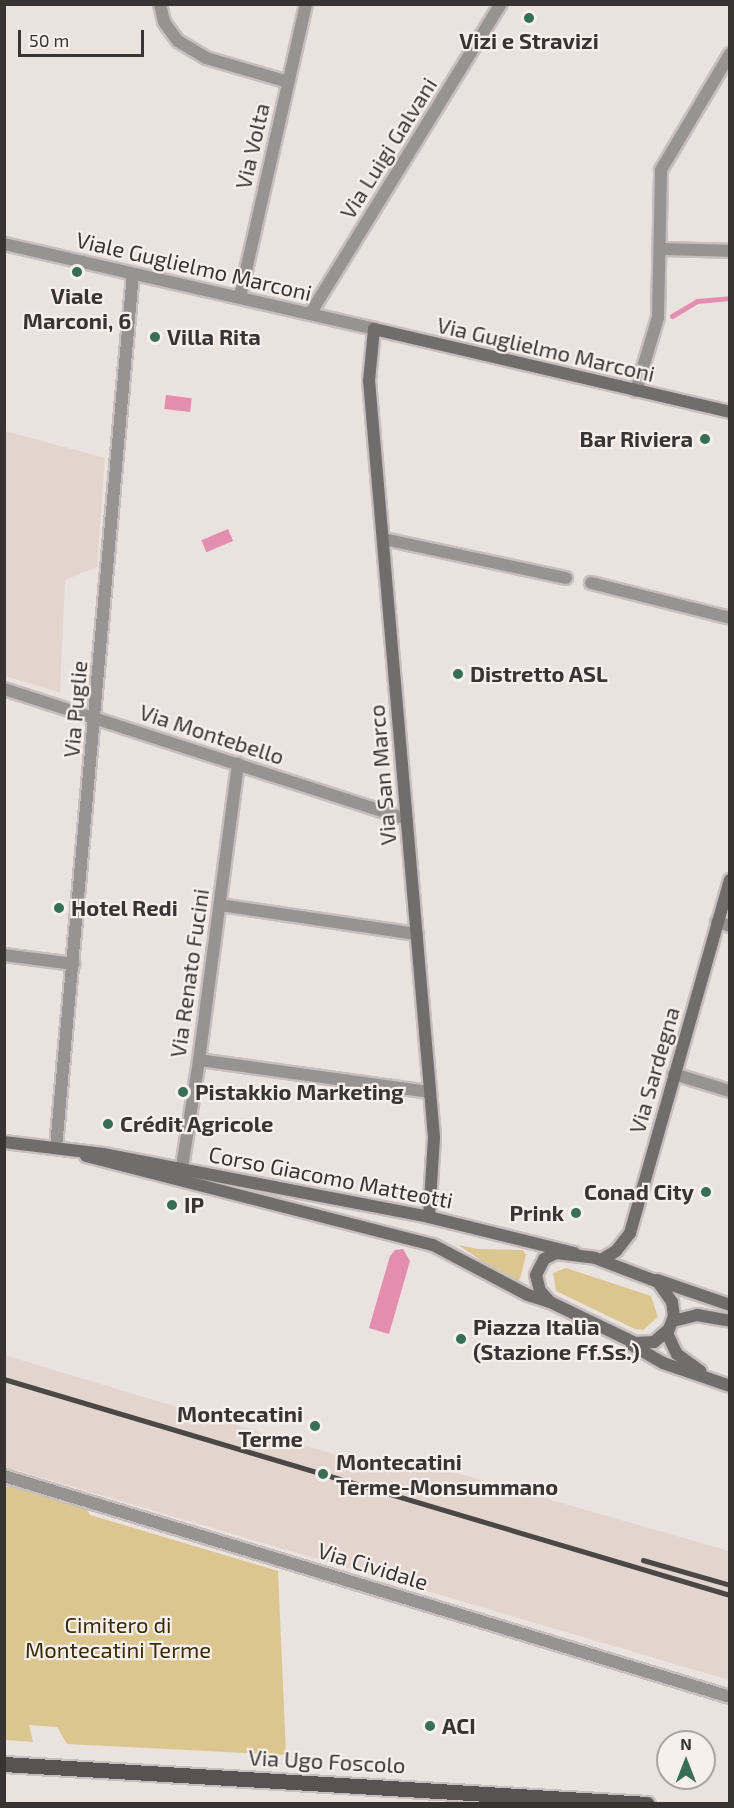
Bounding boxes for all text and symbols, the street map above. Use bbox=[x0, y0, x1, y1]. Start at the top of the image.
marker: Vizi e Stravizi bbox=[522, 11, 536, 25]
scale bar bbox=[21, 18, 147, 56]
place label: Vizi e Stravizi bbox=[459, 28, 599, 54]
text: 50 m bbox=[29, 29, 69, 51]
street label: Via Luigi Galvani bbox=[334, 72, 442, 224]
street label: Via Volta bbox=[229, 100, 275, 192]
street label: Viale Guglielmo Marconi bbox=[74, 226, 314, 306]
marker: Viale Marconi, 6 bbox=[70, 265, 84, 279]
place label: Viale Marconi, 6 bbox=[23, 282, 131, 334]
street label: Via Guglielmo Marconi bbox=[435, 311, 657, 387]
place label: Villa Rita bbox=[167, 324, 261, 350]
marker: Villa Rita bbox=[148, 330, 162, 344]
place label: Bar Riviera bbox=[579, 426, 693, 452]
marker: Bar Riviera bbox=[698, 432, 712, 446]
street label: Via Puglie bbox=[58, 659, 92, 759]
place label: Distretto ASL bbox=[470, 661, 608, 687]
marker: Distretto ASL bbox=[451, 667, 465, 681]
street label: Via Montebello bbox=[136, 698, 288, 770]
street label: Via San Marco bbox=[363, 704, 401, 846]
street label: Via Renato Fucini bbox=[164, 887, 214, 1059]
place label: Hotel Redi bbox=[71, 895, 178, 921]
marker: Hotel Redi bbox=[52, 901, 66, 915]
street label: Via Sardegna bbox=[623, 1004, 685, 1136]
place label: Pistakkio Marketing bbox=[195, 1079, 404, 1105]
marker: Pistakkio Marketing bbox=[176, 1085, 190, 1099]
place label: Crédit Agricole bbox=[120, 1111, 274, 1137]
marker: Crédit Agricole bbox=[101, 1117, 115, 1131]
street label: Corso Giacomo Matteotti bbox=[207, 1140, 455, 1214]
place label: Conad City bbox=[584, 1179, 694, 1205]
marker: Conad City bbox=[699, 1185, 713, 1199]
place label: IP bbox=[184, 1192, 204, 1218]
marker: IP bbox=[165, 1198, 179, 1212]
place label: Prink bbox=[509, 1200, 564, 1226]
marker: Prink bbox=[569, 1206, 583, 1220]
place label: Piazza Italia (Stazione Ff.Ss.) bbox=[473, 1313, 640, 1364]
marker: Piazza Italia (Stazione Ff.Ss.) bbox=[454, 1332, 468, 1346]
place label: Montecatini Terme bbox=[177, 1400, 303, 1452]
marker: Montecatini Terme bbox=[308, 1419, 322, 1433]
place label: Montecatini Terme-Monsummano bbox=[336, 1448, 558, 1500]
marker: Montecatini Terme-Monsummano bbox=[314, 1465, 332, 1483]
street label: Via Cividale bbox=[315, 1537, 431, 1595]
park label: Cimitero di Montecatini Terme bbox=[25, 1611, 211, 1663]
place label: ACI bbox=[442, 1713, 476, 1739]
marker: ACI bbox=[423, 1719, 437, 1733]
north arrow bbox=[656, 1730, 716, 1790]
text: N bbox=[680, 1734, 692, 1753]
street label: Via Ugo Foscolo bbox=[248, 1744, 406, 1778]

